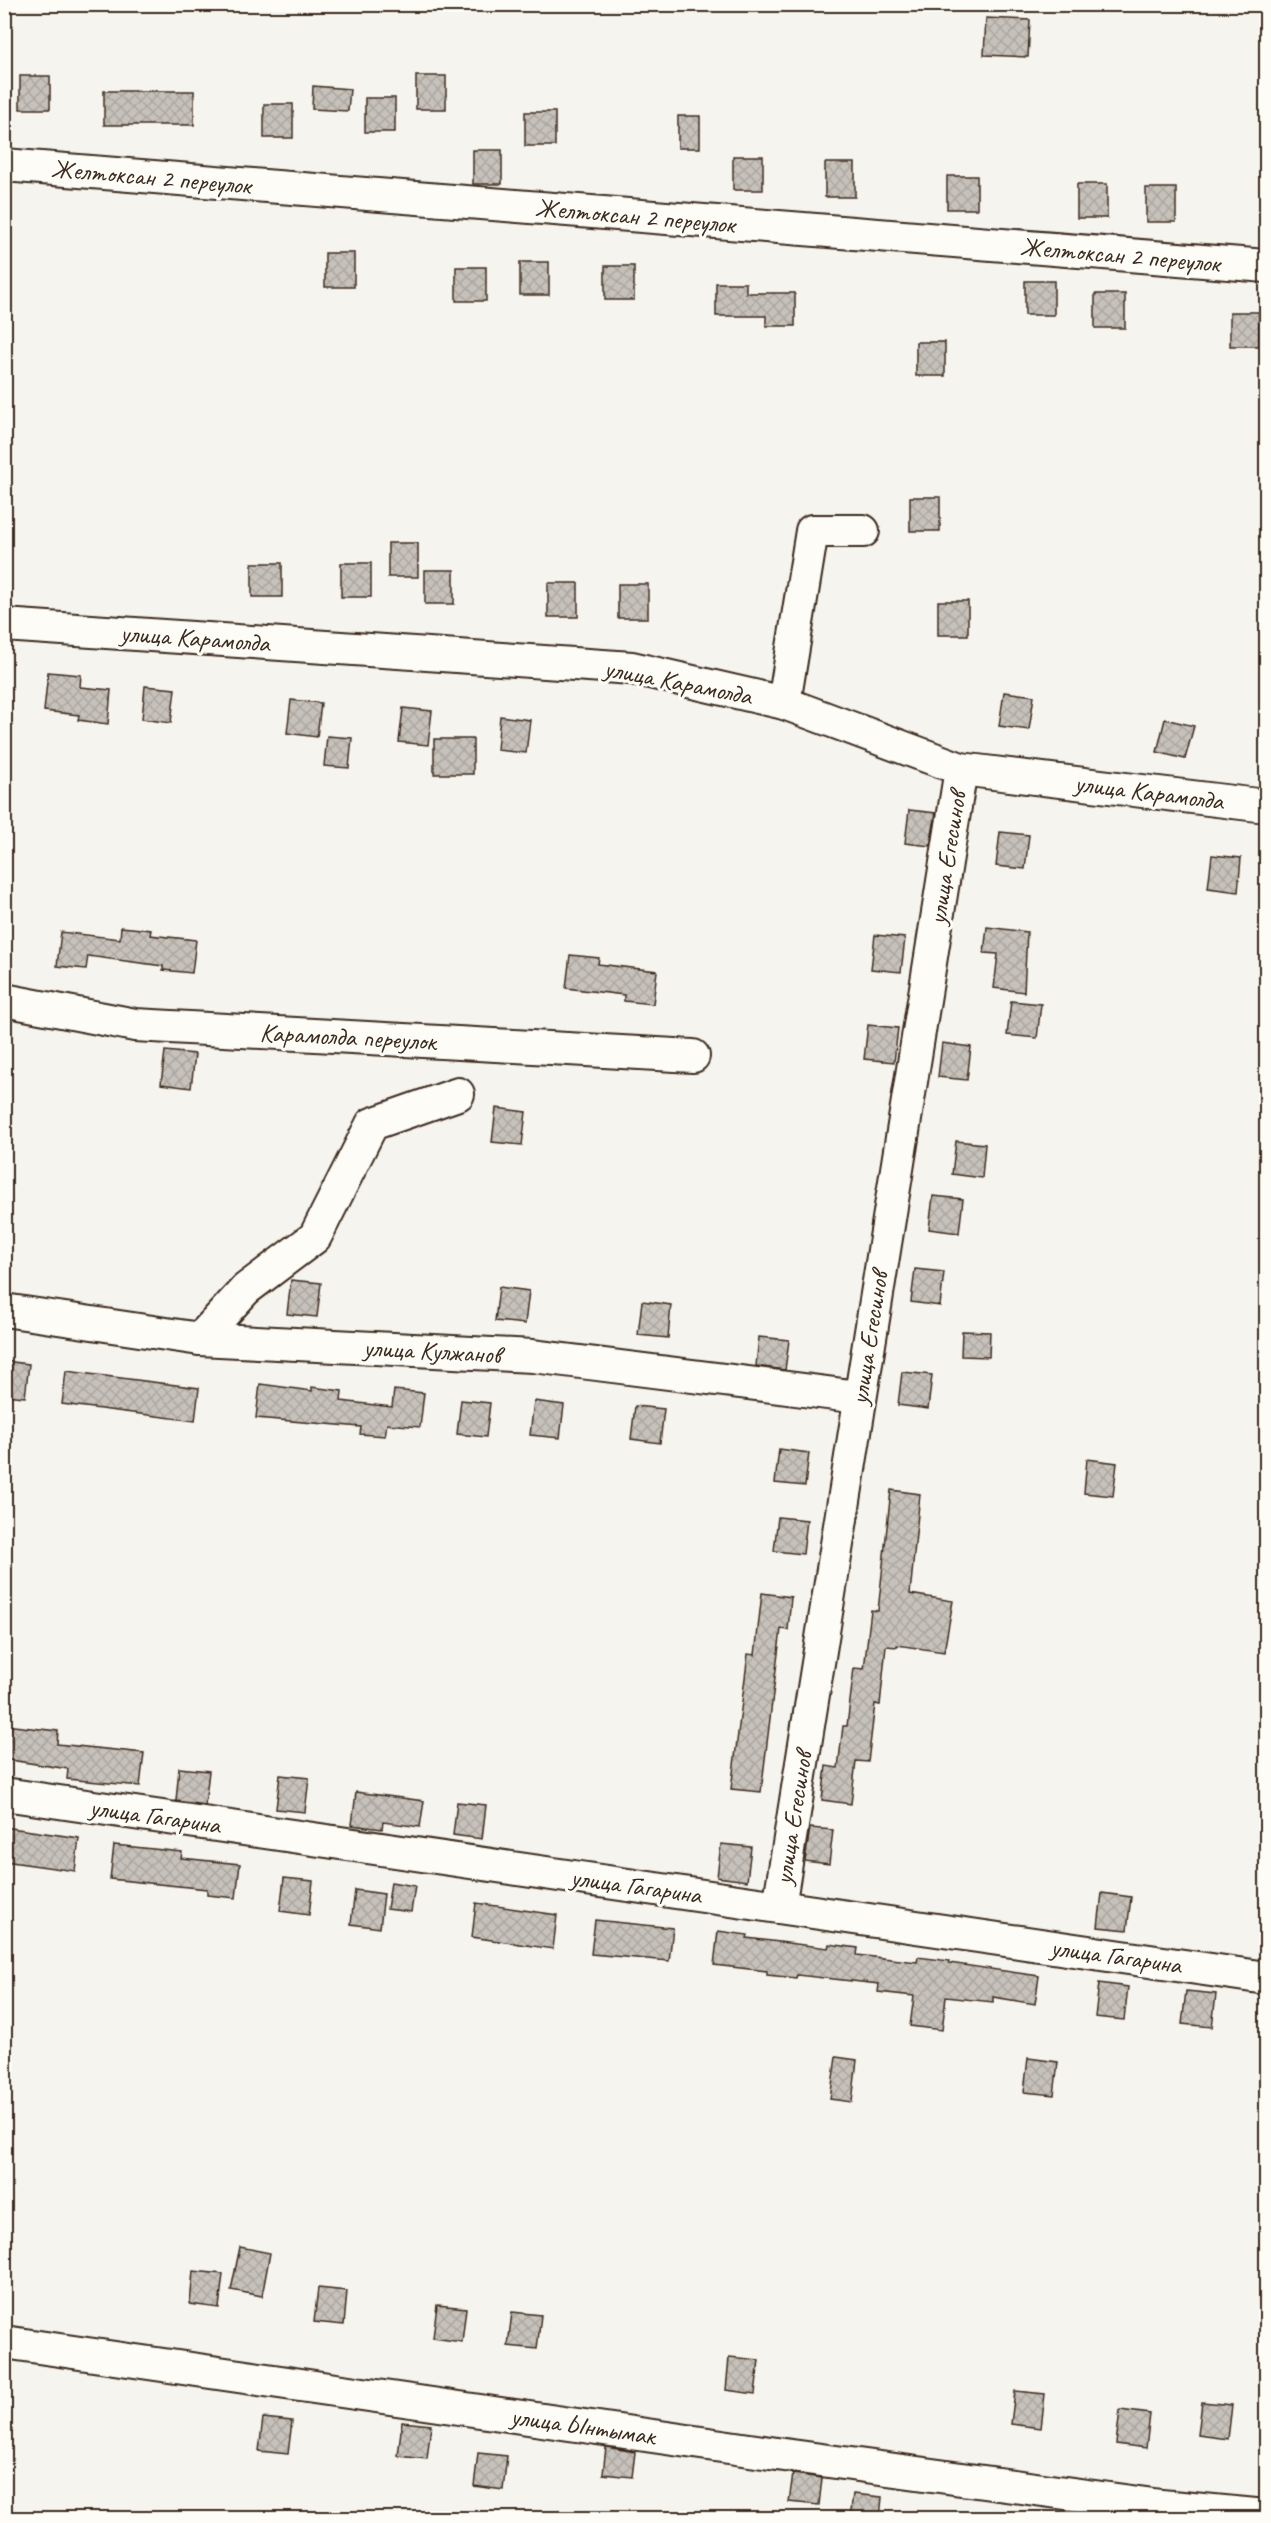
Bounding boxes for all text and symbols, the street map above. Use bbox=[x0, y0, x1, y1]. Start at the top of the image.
street label: Желтоксан 2 переулок bbox=[50, 152, 255, 202]
street label: Желтоксан 2 переулок bbox=[534, 191, 739, 241]
street label: Желтоксан 2 переулок bbox=[1019, 230, 1224, 280]
street label: улица Карамолда bbox=[117, 616, 272, 660]
street label: улица Карамолда bbox=[599, 651, 756, 713]
street label: улица Карамолда bbox=[1071, 766, 1227, 818]
street label: улица Егесинов bbox=[920, 784, 975, 929]
street label: Карамолда переулок bbox=[259, 1016, 439, 1058]
street label: улица Егесинов bbox=[842, 1264, 897, 1409]
street label: улица Кулжанов bbox=[361, 1331, 506, 1371]
street label: улица Егесинов bbox=[766, 1744, 821, 1889]
street label: улица Гагарина bbox=[86, 1790, 224, 1842]
street label: улица Гагарина bbox=[567, 1860, 705, 1912]
street label: улица Гагарина bbox=[1047, 1930, 1185, 1982]
street label: улица Ынтымак bbox=[507, 2399, 660, 2453]

